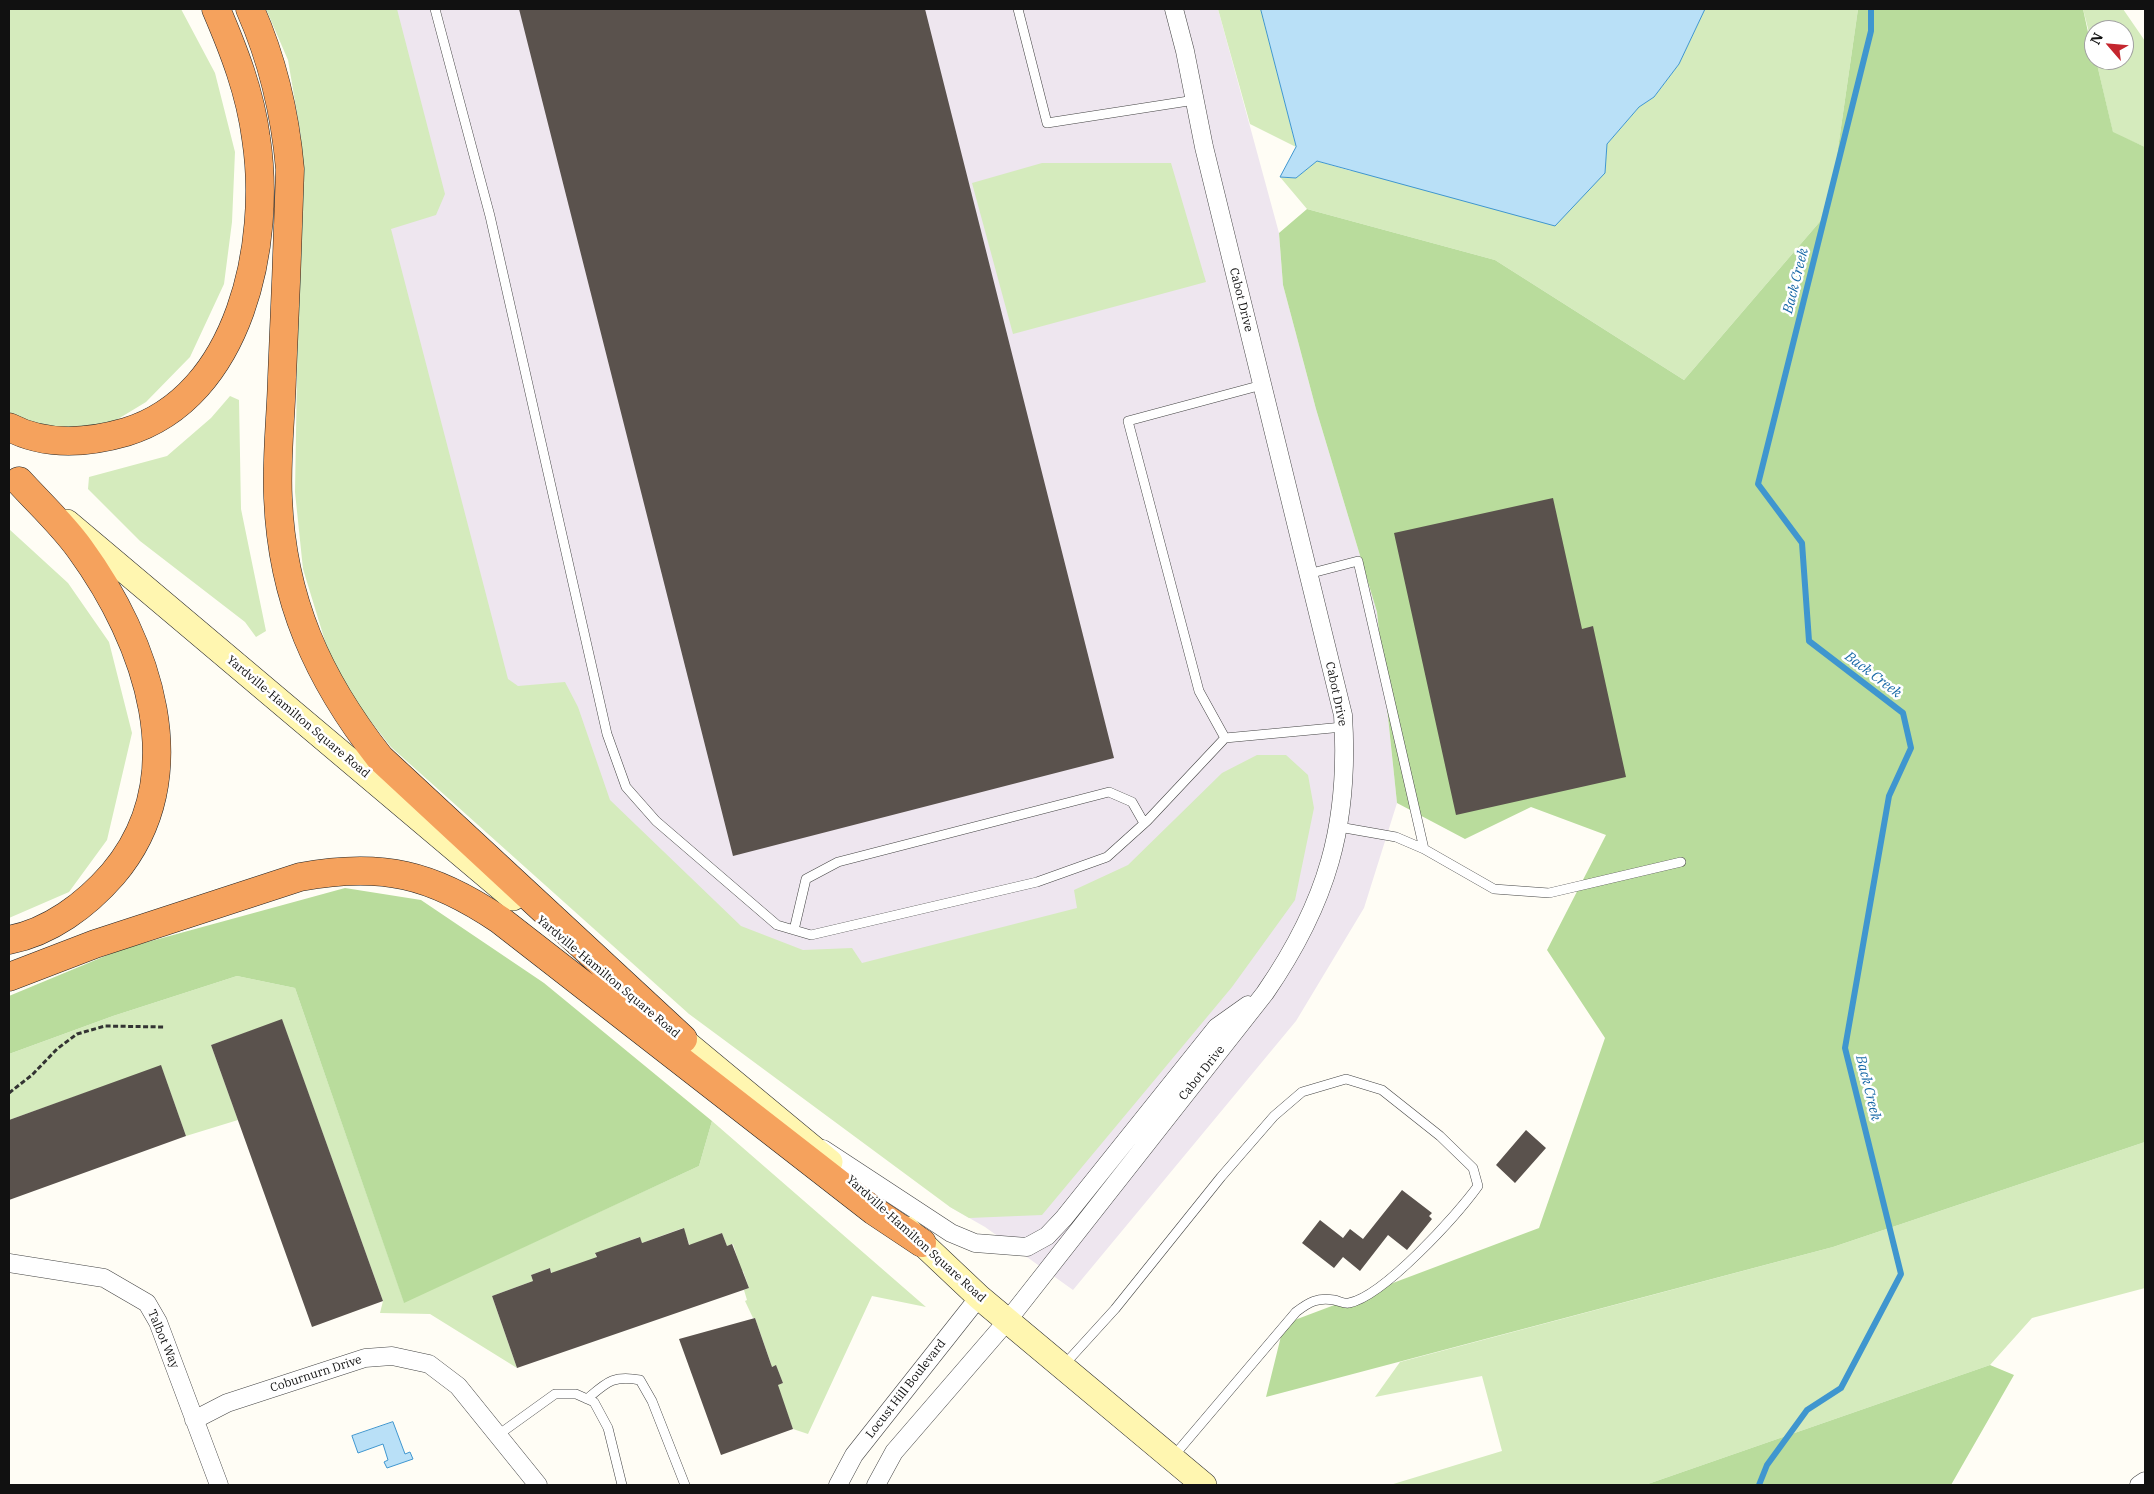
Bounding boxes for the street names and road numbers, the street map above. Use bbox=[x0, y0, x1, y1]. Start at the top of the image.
street label: Cabot Drive bbox=[1226, 266, 1256, 334]
street label: Yardville-Hamilton Square Road bbox=[224, 653, 372, 781]
street label: Cabot Drive bbox=[1322, 660, 1350, 728]
street label: Yardville-Hamilton Square Road bbox=[534, 913, 682, 1041]
street label: Cabot Drive bbox=[1176, 1043, 1228, 1103]
street label: Yardville-Hamilton Square Road bbox=[843, 1173, 989, 1305]
street label: Talbot Way bbox=[144, 1308, 182, 1370]
street label: Locust Hill Boulevard bbox=[863, 1337, 949, 1441]
street label: Coburnurn Drive bbox=[268, 1352, 364, 1396]

